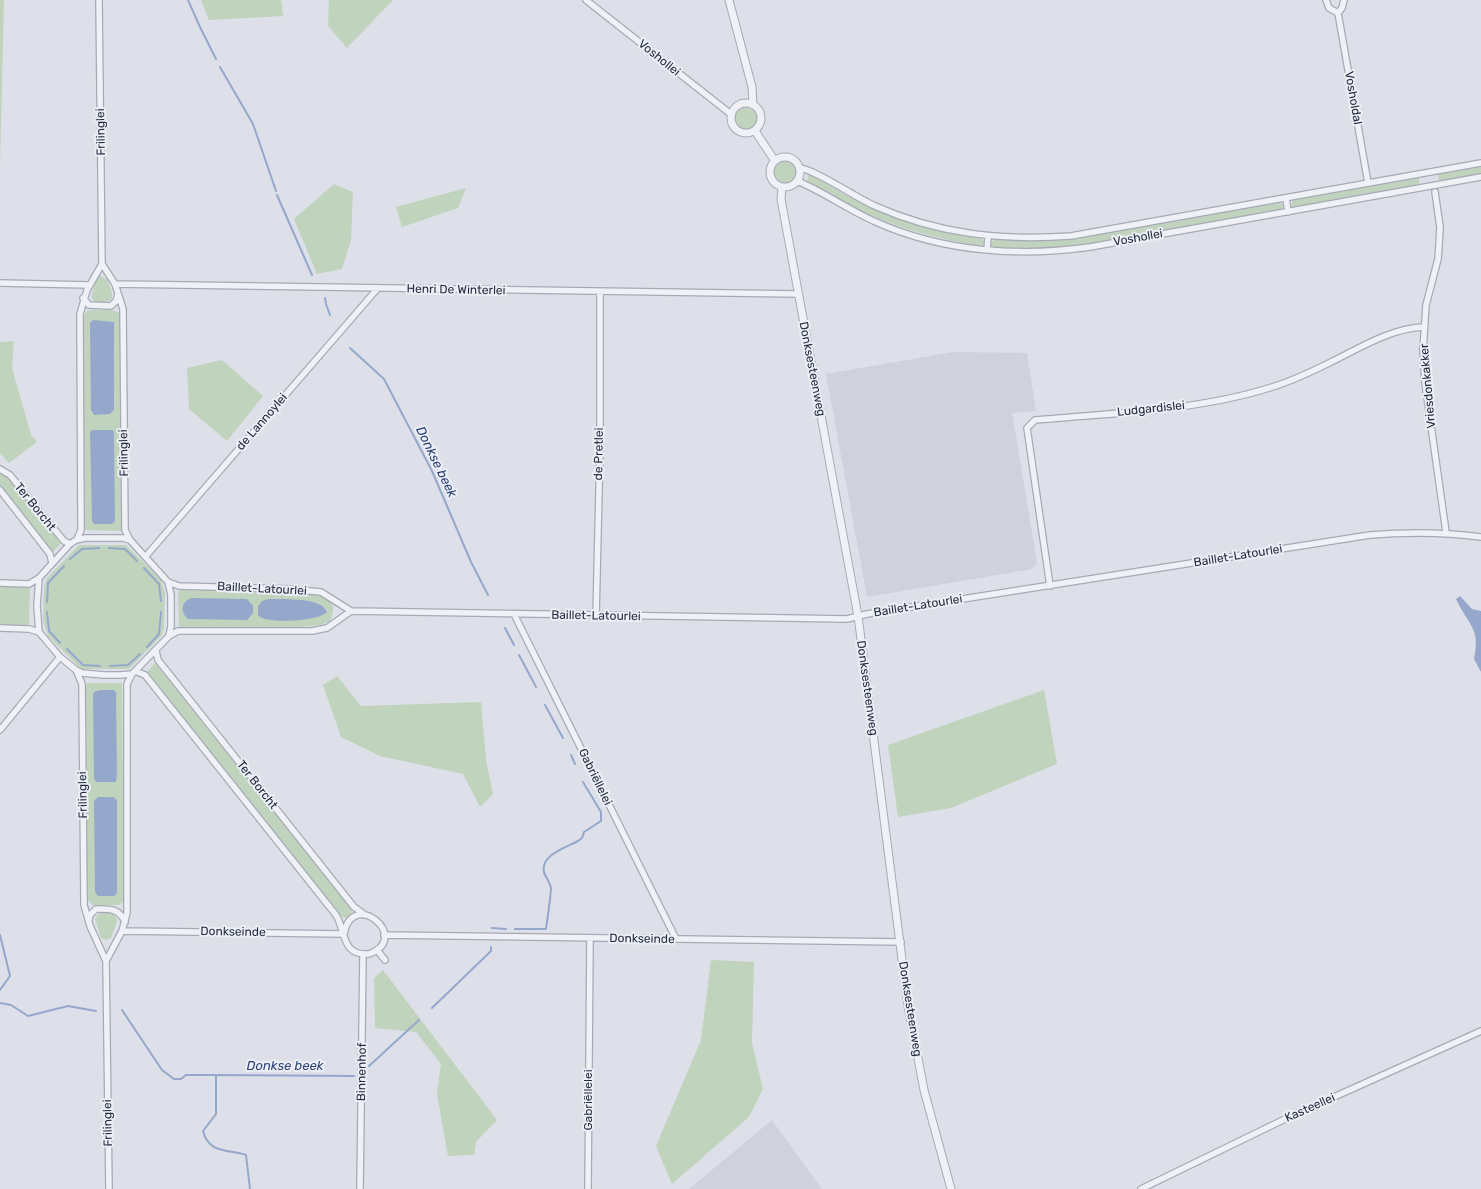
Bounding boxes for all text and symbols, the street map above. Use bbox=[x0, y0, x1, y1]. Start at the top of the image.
street label: Voshollei bbox=[635, 37, 683, 79]
street label: Vosholdal bbox=[1341, 70, 1365, 126]
street label: Frilinglei bbox=[93, 108, 109, 156]
street label: Voshollei bbox=[1112, 227, 1164, 249]
street label: Henri De Winterlei bbox=[406, 282, 506, 298]
street label: Donksesteenweg bbox=[796, 320, 828, 418]
street label: Vriesdonkakker bbox=[1417, 343, 1439, 429]
street label: de Lannoylei bbox=[233, 391, 291, 453]
street label: Ludgardislei bbox=[1117, 398, 1185, 420]
water label: Donkse beek bbox=[412, 424, 460, 500]
street label: de Pretlei bbox=[591, 427, 607, 481]
street label: Frilinglei bbox=[116, 429, 132, 477]
street label: Ter Borcht bbox=[11, 480, 59, 534]
street label: Baillet-Latourlei bbox=[1193, 542, 1283, 570]
street label: Baillet-Latourlei bbox=[217, 579, 307, 599]
street label: Baillet-Latourlei bbox=[873, 592, 963, 620]
street label: Baillet-Latourlei bbox=[551, 608, 641, 624]
street label: Donksesteenweg bbox=[853, 639, 881, 737]
street label: Gabriëllelei bbox=[575, 746, 615, 808]
street label: Ter Borcht bbox=[234, 758, 280, 812]
street label: Frilinglei bbox=[75, 771, 91, 819]
street label: Donkseinde bbox=[200, 924, 266, 940]
street label: Donkseinde bbox=[609, 931, 675, 947]
street label: Donksesteenweg bbox=[895, 960, 925, 1058]
street label: Binnenhof bbox=[354, 1043, 370, 1101]
water label: Donkse beek bbox=[247, 1058, 323, 1074]
street label: Gabriëllelei bbox=[582, 1069, 596, 1131]
street label: Kasteellei bbox=[1283, 1091, 1337, 1125]
street label: Frilinglei bbox=[100, 1099, 116, 1147]

